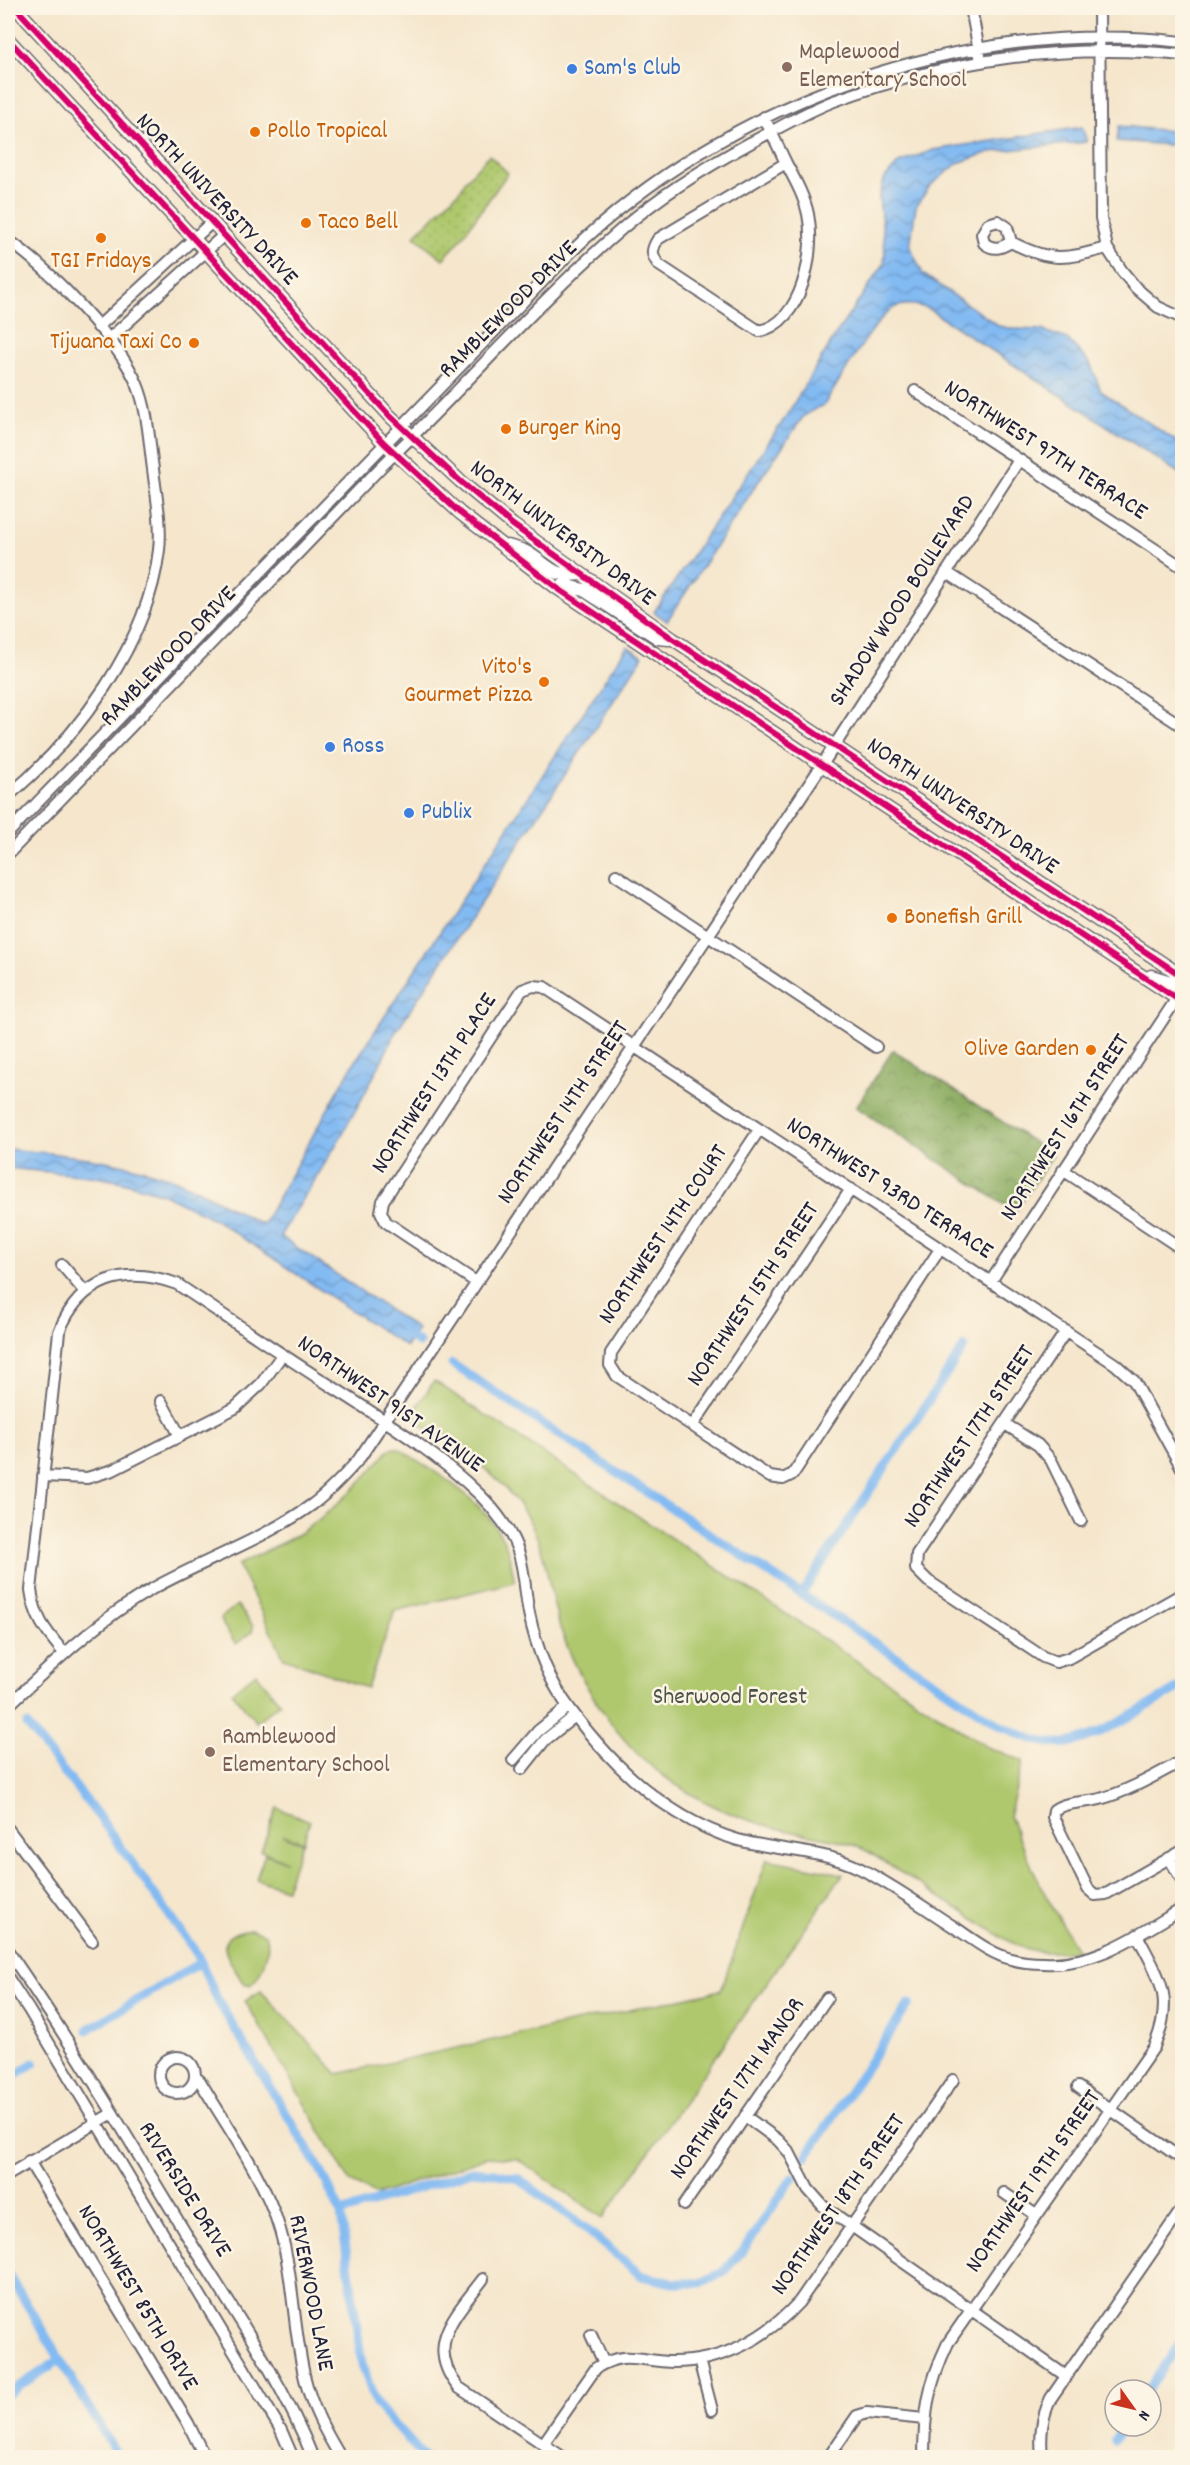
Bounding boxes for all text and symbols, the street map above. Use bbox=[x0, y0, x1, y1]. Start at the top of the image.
place label: Maplewood Elementary School bbox=[799, 36, 967, 98]
place label: Sam's Club bbox=[584, 52, 681, 86]
marker: Maplewood Elementary School bbox=[780, 60, 794, 74]
marker: Sam's Club bbox=[565, 62, 579, 76]
street label: NORTH UNIVERSITY DRIVE bbox=[127, 106, 305, 294]
place label: Pollo Tropical bbox=[267, 115, 388, 149]
marker: Pollo Tropical bbox=[248, 125, 262, 139]
place label: Taco Bell bbox=[318, 206, 398, 240]
marker: Taco Bell bbox=[299, 216, 313, 230]
marker: TGI Fridays bbox=[94, 231, 108, 245]
street label: RAMBLEWOOD DRIVE bbox=[432, 233, 586, 387]
place label: TGI Fridays bbox=[51, 245, 152, 279]
place label: Tijuana Taxi Co bbox=[50, 326, 182, 360]
marker: Tijuana Taxi Co bbox=[187, 336, 201, 350]
street label: NORTHWEST 97TH TERRACE bbox=[936, 372, 1154, 530]
place label: Burger King bbox=[518, 412, 621, 446]
marker: Burger King bbox=[499, 422, 513, 436]
street label: NORTH UNIVERSITY DRIVE bbox=[462, 453, 662, 616]
street label: SHADOW WOOD BOULEVARD bbox=[822, 488, 984, 714]
street label: RAMBLEWOOD DRIVE bbox=[93, 579, 245, 735]
place label: Vito's Gourmet Pizza bbox=[404, 651, 533, 713]
marker: Vito's Gourmet Pizza bbox=[537, 675, 551, 689]
place label: Ross bbox=[342, 730, 385, 764]
street label: NORTH UNIVERSITY DRIVE bbox=[859, 730, 1065, 884]
marker: Ross bbox=[323, 740, 337, 754]
place label: Publix bbox=[421, 796, 472, 830]
marker: Publix bbox=[402, 806, 416, 820]
place label: Bonefish Grill bbox=[904, 901, 1023, 935]
marker: Bonefish Grill bbox=[885, 911, 899, 925]
street label: NORTHWEST 13TH PLACE bbox=[364, 987, 506, 1181]
street label: NORTHWEST 14TH STREET bbox=[490, 1014, 639, 1212]
street label: NORTHWEST 16TH STREET bbox=[993, 1027, 1140, 1228]
place label: Olive Garden bbox=[964, 1033, 1079, 1067]
marker: Olive Garden bbox=[1084, 1043, 1098, 1057]
street label: NORTHWEST 93RD TERRACE bbox=[779, 1109, 999, 1269]
street label: NORTHWEST 14TH COURT bbox=[591, 1138, 737, 1332]
street label: NORTHWEST 15TH STREET bbox=[679, 1195, 829, 1394]
street label: NORTHWEST 91ST AVENUE bbox=[290, 1328, 490, 1482]
street label: NORTHWEST 17TH STREET bbox=[896, 1338, 1044, 1535]
park label: Sherwood Forest bbox=[653, 1681, 807, 1715]
place label: Ramblewood Elementary School bbox=[222, 1721, 390, 1783]
marker: Ramblewood Elementary School bbox=[203, 1745, 217, 1759]
street label: NORTHWEST 17TH MANOR bbox=[662, 1991, 814, 2187]
street label: NORTHWEST 19TH STREET bbox=[958, 2083, 1110, 2280]
street label: NORTHWEST 18TH STREET bbox=[763, 2107, 915, 2303]
street label: RIVERSIDE DRIVE bbox=[129, 2116, 239, 2264]
street label: NORTHWEST 85TH DRIVE bbox=[68, 2199, 206, 2398]
street label: RIVERWOOD LANE bbox=[278, 2212, 342, 2374]
north arrow bbox=[1103, 2378, 1163, 2438]
text: N bbox=[1132, 2405, 1155, 2425]

